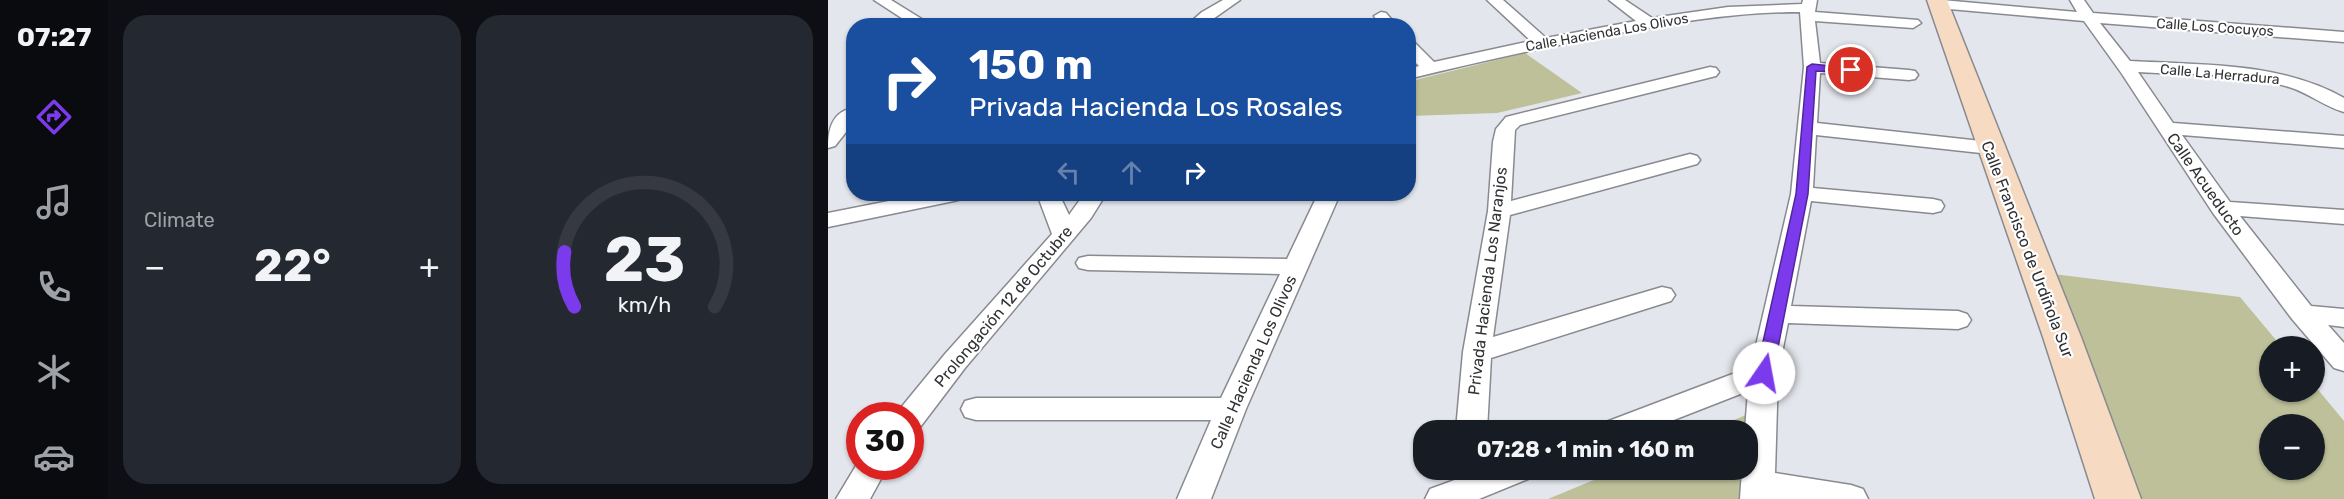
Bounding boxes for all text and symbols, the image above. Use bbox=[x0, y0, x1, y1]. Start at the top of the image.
street label: Calle Hacienda Los Olivos bbox=[1524, 10, 1690, 55]
street label: Calle Los Cocuyos bbox=[2156, 15, 2274, 40]
text: 07:27 bbox=[17, 21, 91, 53]
text: 150 m bbox=[969, 40, 1093, 90]
icon: right bbox=[870, 42, 948, 120]
pin bbox=[1825, 44, 1876, 95]
icon: arrive bbox=[1834, 53, 1867, 86]
street label: Calle La Herradura bbox=[2159, 61, 2280, 88]
text: Privada Hacienda Los Rosales bbox=[969, 91, 1343, 123]
icon: directions bbox=[33, 96, 75, 138]
street label: Calle Acueducto bbox=[2163, 129, 2248, 239]
street label: Calle Francisco de Urdiñola Sur bbox=[1977, 138, 2078, 360]
icon: left bbox=[1052, 156, 1085, 189]
icon: ahead bbox=[1115, 156, 1148, 189]
icon: right bbox=[1178, 156, 1211, 189]
street label: Privada Hacienda Los Naranjos bbox=[1464, 166, 1511, 396]
icon: music bbox=[33, 181, 75, 223]
text: Climate bbox=[144, 208, 215, 232]
street label: Prolongación 12 de Octubre bbox=[930, 222, 1076, 391]
text: 23 bbox=[603, 223, 685, 297]
text: 22° bbox=[254, 239, 331, 292]
text: − bbox=[144, 247, 165, 286]
text: + bbox=[419, 247, 439, 286]
icon: phone bbox=[33, 266, 75, 308]
street label: Calle Hacienda Los Olivos bbox=[1206, 272, 1300, 452]
text: km/h bbox=[617, 292, 671, 317]
map controls bbox=[2259, 336, 2325, 480]
button: + bbox=[2259, 336, 2325, 402]
position arrow bbox=[1732, 341, 1796, 405]
icon: climate bbox=[33, 351, 75, 393]
speed limit sign: 30 bbox=[846, 402, 924, 480]
button: − bbox=[2259, 414, 2325, 480]
icon: car bbox=[33, 436, 75, 478]
text: 07:28 · 1 min · 160 m bbox=[1477, 436, 1694, 463]

